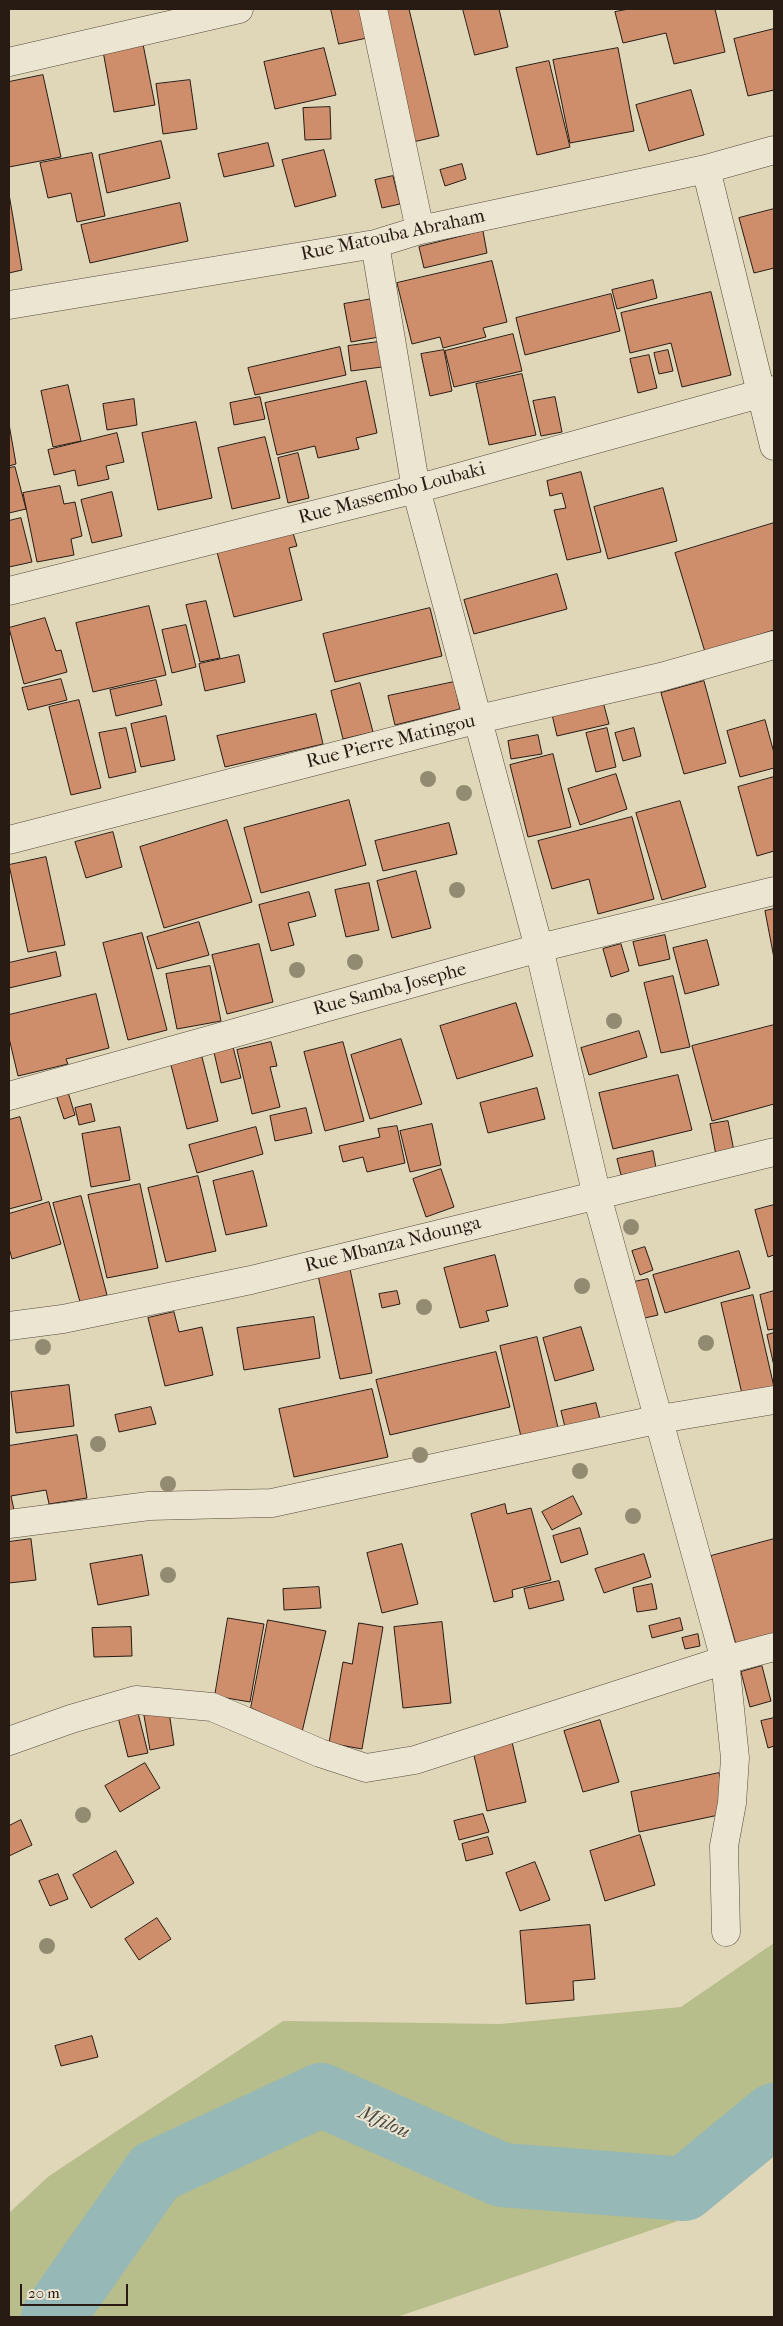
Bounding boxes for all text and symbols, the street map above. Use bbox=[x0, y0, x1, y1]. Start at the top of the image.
street label: Rue Matouba Abraham bbox=[299, 205, 487, 267]
street label: Rue Massembo Loubaki bbox=[296, 458, 488, 530]
street label: Rue Pierre Matingou bbox=[304, 710, 478, 774]
street label: Rue Samba Josephe bbox=[311, 959, 469, 1021]
street label: Rue Mbanza Ndounga bbox=[303, 1212, 483, 1278]
water label: Mfilou bbox=[355, 2101, 413, 2145]
scale bar bbox=[22, 2274, 130, 2306]
text: 20 m bbox=[28, 2284, 60, 2302]

